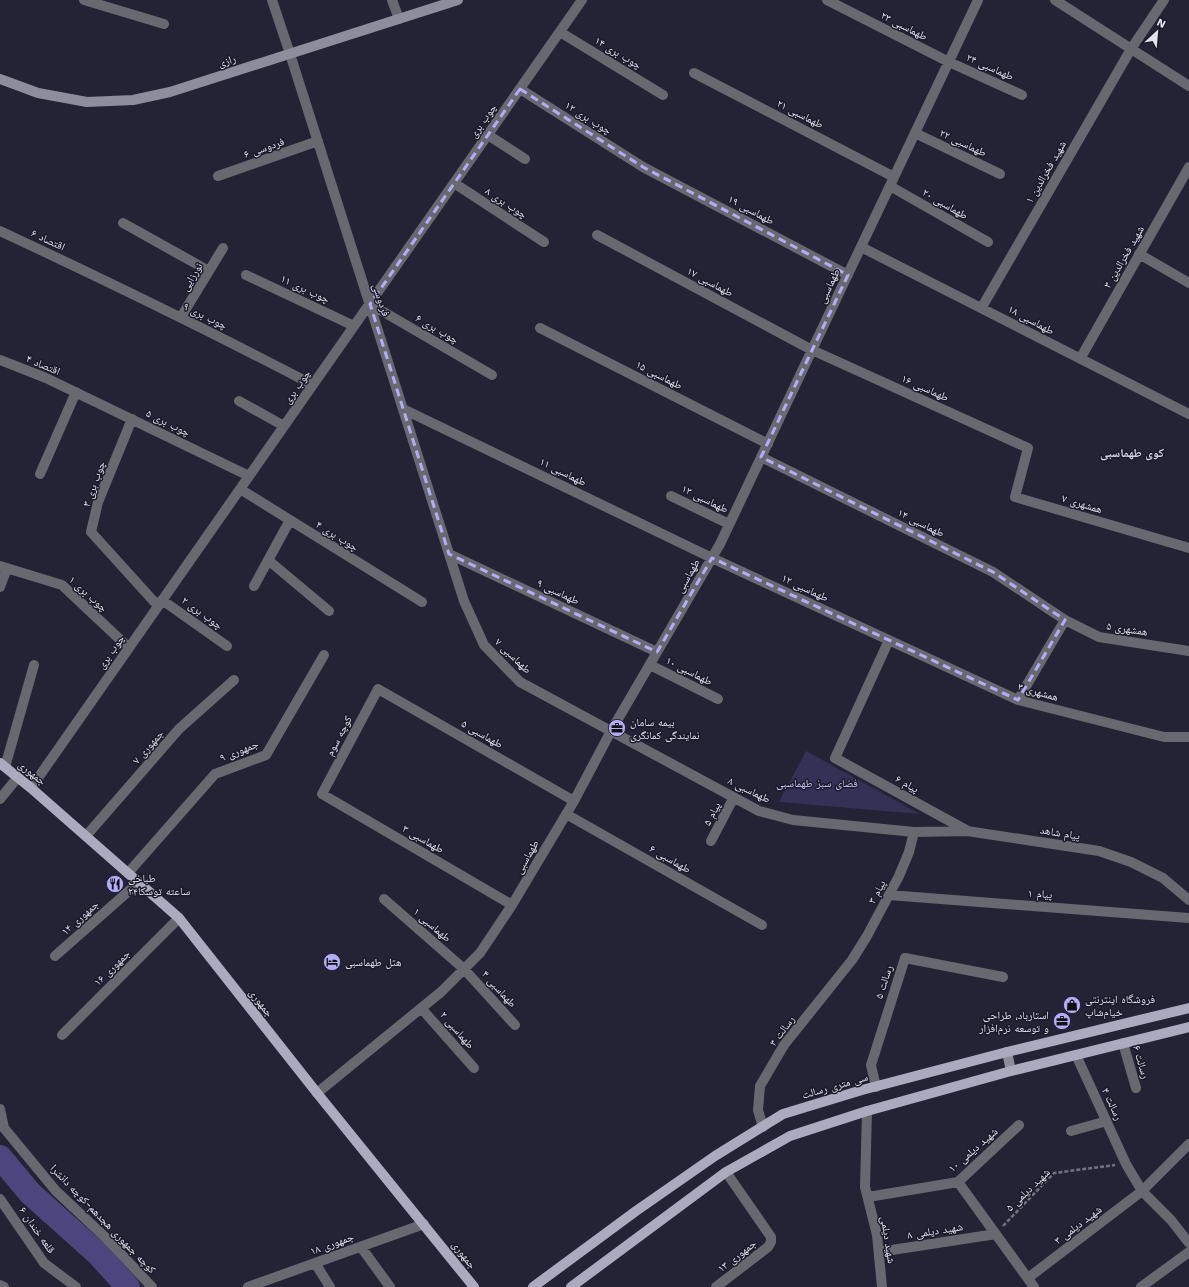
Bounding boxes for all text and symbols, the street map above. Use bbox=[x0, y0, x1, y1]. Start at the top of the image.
street label: ۲۳ طهماسبی bbox=[879, 9, 929, 43]
north arrow bbox=[1137, 12, 1177, 52]
text: N bbox=[1155, 16, 1168, 31]
street label: ۱۴ چوب بری bbox=[592, 34, 644, 72]
street label: ۲۴ طهماسبی bbox=[964, 51, 1016, 83]
street label: رازی bbox=[216, 52, 238, 70]
street label: ۲۱ طهماسبی bbox=[775, 97, 825, 131]
street label: ۱۲ چوب بری bbox=[562, 99, 614, 137]
street label: چوب بری bbox=[467, 101, 499, 141]
street label: ۲۲ طهماسبی bbox=[937, 126, 989, 160]
street label: فردوسی ۶ bbox=[242, 135, 286, 161]
street label: ۱ شهید فخرالدین bbox=[1023, 139, 1069, 205]
street label: ۸ چوب بری bbox=[483, 185, 529, 221]
street label: ۲۰ طهماسبی bbox=[920, 186, 970, 222]
street label: ۱۹ طهماسبی bbox=[726, 192, 776, 228]
street label: ۳ شهید فخرالدین bbox=[1101, 224, 1147, 290]
street label: ۶ اقتصاد bbox=[29, 227, 67, 253]
street label: نورزایی bbox=[179, 261, 205, 293]
street label: ۱۷ طهماسبی bbox=[685, 264, 735, 300]
street label: طهماسبی bbox=[815, 267, 843, 305]
street label: ۱۱ چوب بری bbox=[279, 272, 331, 306]
street label: فردوسی bbox=[370, 282, 392, 318]
street label: ۹ چوب بری bbox=[181, 300, 229, 332]
street label: ۱۸ طهماسبی bbox=[1006, 302, 1056, 338]
street label: ۶ چوب بری bbox=[413, 312, 461, 346]
street label: ۴ اقتصاد bbox=[24, 352, 62, 378]
street label: ۱۵ طهماسبی bbox=[634, 358, 684, 392]
street label: چوب بری bbox=[281, 367, 313, 407]
street label: ۱۶ طهماسبی bbox=[899, 372, 951, 404]
street label: ۵ چوب بری bbox=[144, 407, 192, 439]
district label: کوی طهماسبی bbox=[1100, 446, 1165, 461]
street label: ۱۱ طهماسبی bbox=[537, 455, 589, 489]
street label: ۳ چوب بری bbox=[80, 460, 108, 508]
street label: ۱۳ طهماسبی bbox=[679, 482, 731, 516]
street label: ۷ همشهری bbox=[1060, 492, 1104, 516]
street label: ۱۴ طهماسبی bbox=[895, 506, 947, 540]
street label: ۴ چوب بری bbox=[313, 518, 361, 554]
street label: طهماسبی bbox=[673, 557, 703, 595]
street label: ۱۲ طهماسبی bbox=[779, 571, 831, 605]
street label: ۱ چوب بری bbox=[66, 573, 110, 615]
street label: ۹ طهماسبی bbox=[535, 576, 581, 608]
street label: ۲ چوب بری bbox=[179, 594, 225, 632]
street label: ۵ همشهری bbox=[1105, 619, 1149, 639]
street label: چوب بری bbox=[95, 632, 127, 672]
street label: ۷ طهماسبی bbox=[492, 636, 534, 676]
street label: ۱۰ طهماسبی bbox=[664, 654, 714, 688]
street label: ۳ همشهری bbox=[1016, 680, 1060, 704]
street label: کوچه سوم bbox=[323, 713, 355, 758]
place label: بیمه سامان نمایندگی کمانگری bbox=[630, 716, 700, 742]
street label: ۵ طهماسبی bbox=[459, 717, 505, 751]
office icon: بیمه سامان نمایندگی کمانگری bbox=[607, 718, 627, 738]
street label: ۷ جمهوری bbox=[130, 727, 166, 767]
street label: ۹ جمهوری bbox=[218, 737, 260, 765]
street label: جمهوری bbox=[16, 758, 48, 788]
street label: ۶ پیام bbox=[893, 772, 921, 796]
street label: ۸ طهماسبی bbox=[726, 774, 772, 806]
park label: فضای سبز طهماسبی bbox=[776, 777, 858, 790]
street label: ۵ پیام bbox=[701, 800, 724, 828]
street label: ۳ طهماسبی bbox=[400, 822, 446, 856]
street label: پیام شاهد bbox=[1039, 823, 1081, 843]
street label: طهماسبی bbox=[512, 838, 542, 876]
street label: ۶ طهماسبی bbox=[647, 842, 693, 876]
place label: طباخی ۲۴ساعته توسکا bbox=[128, 872, 190, 898]
restaurant icon: طباخی ۲۴ساعته توسکا bbox=[105, 874, 125, 894]
street label: ۳ پیام bbox=[865, 878, 889, 906]
street label: ۱ پیام bbox=[1027, 887, 1053, 901]
street label: ۱۴ جمهوری bbox=[59, 898, 101, 938]
street label: ۱ طهماسبی bbox=[411, 905, 453, 945]
street label: ۱۶ جمهوری bbox=[91, 947, 133, 989]
hotel icon: هتل طهماسبی bbox=[322, 952, 342, 972]
place label: هتل طهماسبی bbox=[345, 956, 402, 969]
street label: ۵ رسالت bbox=[873, 964, 895, 1000]
street label: ۴ طهماسبی bbox=[479, 968, 519, 1010]
street label: جمهوری bbox=[246, 986, 276, 1020]
place label: فروشگاه اینترنتی خیام‌شاپ bbox=[1085, 993, 1155, 1019]
shop icon: فروشگاه اینترنتی خیام‌شاپ bbox=[1062, 995, 1082, 1015]
street label: ۲ طهماسبی bbox=[437, 1009, 477, 1051]
place label: استارباد، طراحی و توسعه نرم‌افزار bbox=[978, 1009, 1049, 1035]
office icon: استارباد، طراحی و توسعه نرم‌افزار bbox=[1052, 1011, 1072, 1031]
street label: ۳ رسالت bbox=[767, 1013, 797, 1049]
street label: ۶ رسالت bbox=[1130, 1044, 1152, 1080]
street label: سی متری رسالت bbox=[800, 1070, 870, 1102]
street label: ۴ رسالت bbox=[1099, 1086, 1125, 1122]
street label: ۱۰ شهید دیلمی bbox=[946, 1125, 1000, 1175]
street label: کوچه جمهوری هجدهم-کوچه دانشرا bbox=[47, 1162, 159, 1277]
street label: شهید دیلمی ۵ bbox=[1003, 1166, 1053, 1214]
street label: شهید دیلمی ۳ bbox=[1052, 1203, 1104, 1247]
street label: ۶ قلعه خندان bbox=[16, 1204, 58, 1256]
street label: شهید دیلمی bbox=[878, 1216, 898, 1264]
street label: ۸ شهید دیلمی bbox=[906, 1220, 964, 1242]
street label: جمهوری ۱۸ bbox=[308, 1230, 356, 1258]
street label: ۱۳ جمهوری bbox=[715, 1237, 759, 1275]
street label: جمهوری bbox=[449, 1238, 479, 1272]

